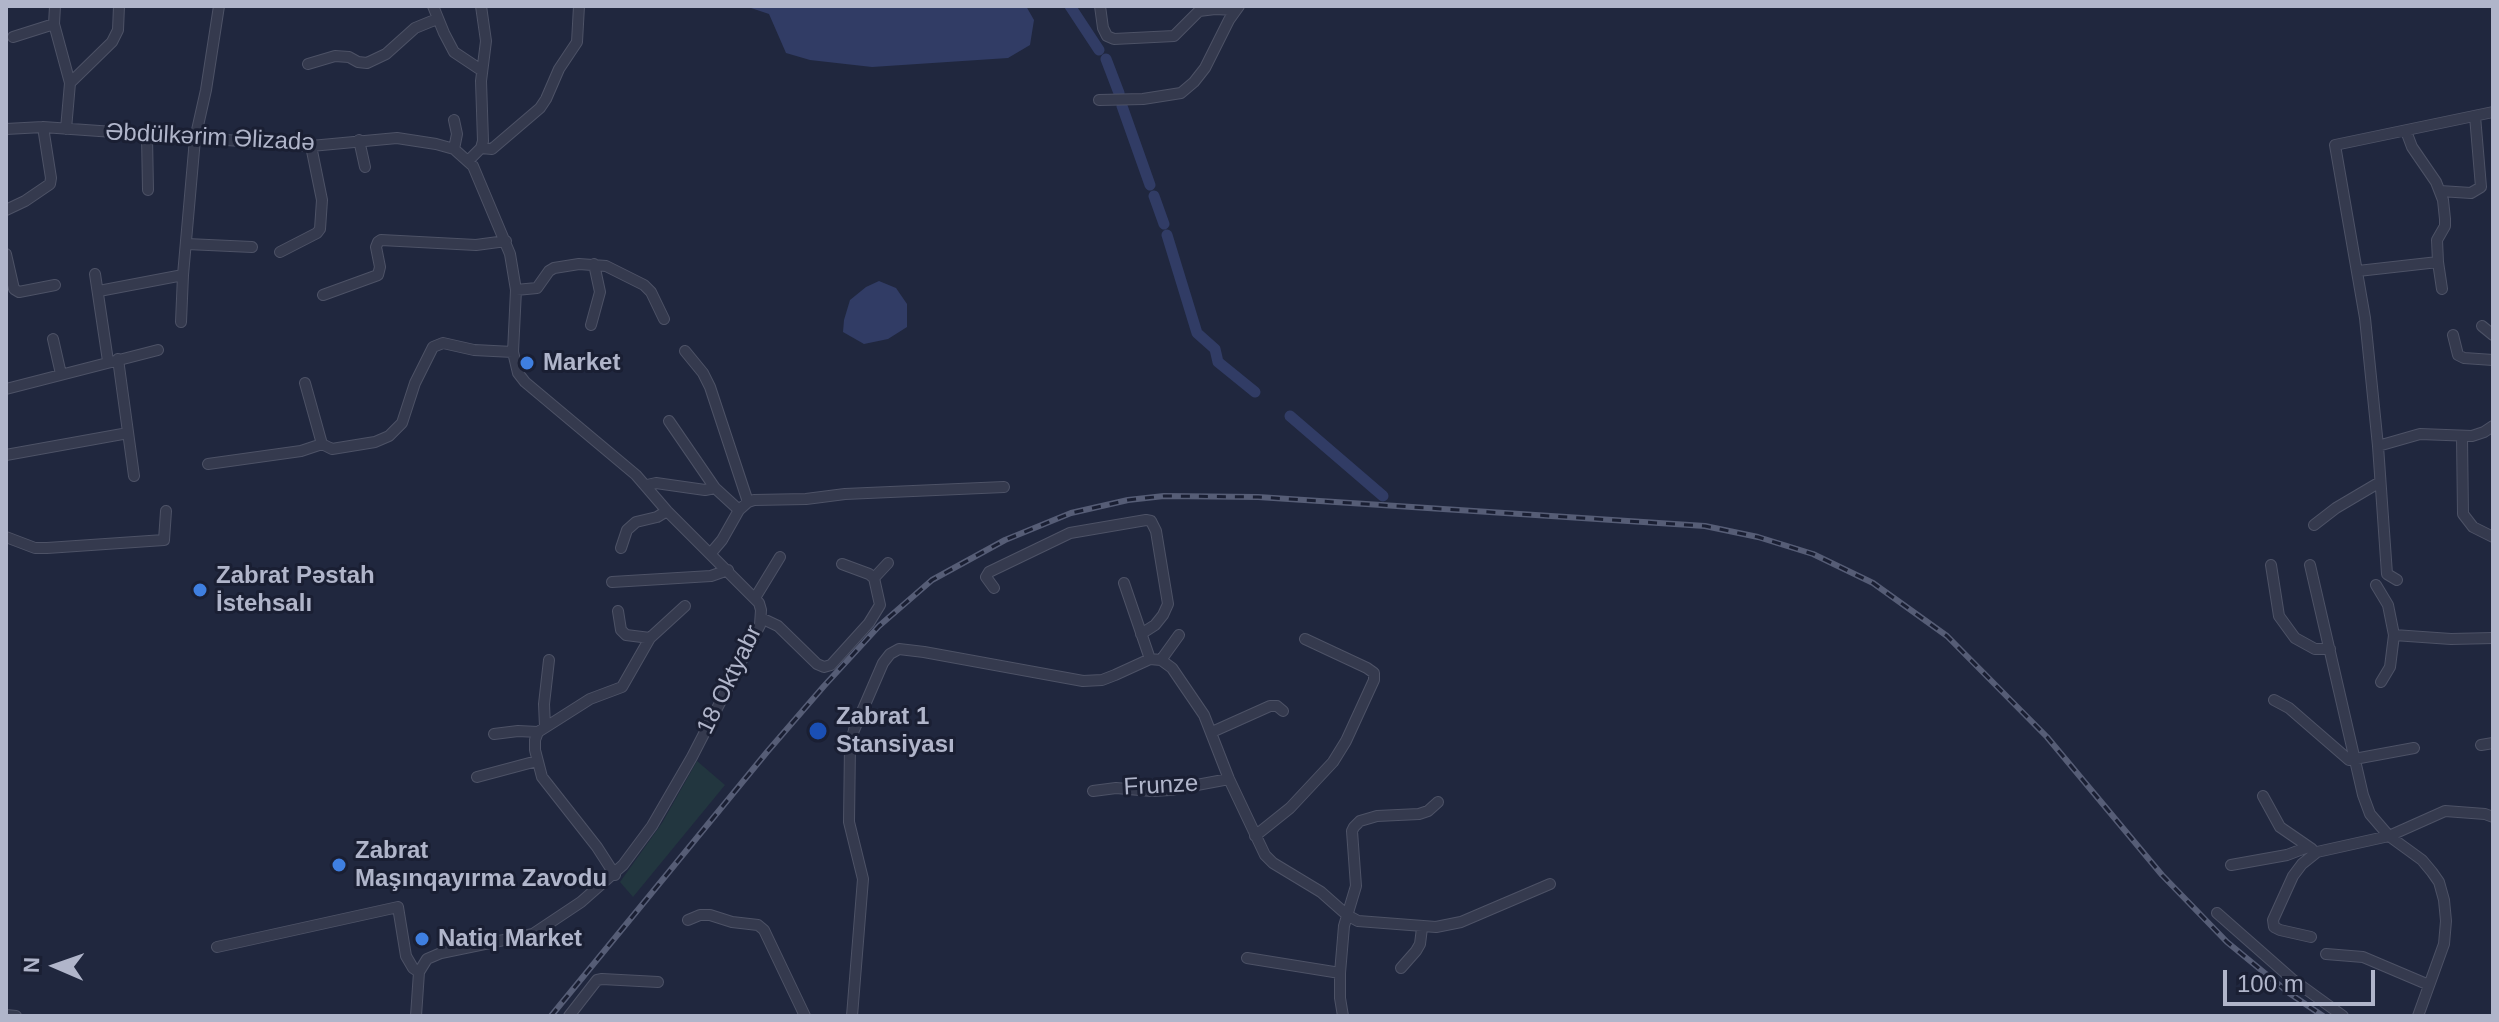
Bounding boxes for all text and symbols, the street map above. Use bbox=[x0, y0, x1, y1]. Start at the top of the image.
street label: Əbdülkərim Əlizadə bbox=[105, 118, 315, 158]
place label: Market bbox=[543, 349, 620, 377]
marker: Market bbox=[518, 354, 536, 372]
place label: Zabrat Pəstah İstehsalı bbox=[216, 562, 375, 618]
marker: Zabrat Pəstah İstehsalı bbox=[191, 581, 209, 599]
street label: 18 Oktyabr bbox=[691, 621, 769, 739]
place label: Zabrat 1 Stansiyası bbox=[836, 703, 955, 759]
marker: Zabrat 1 Stansiyası bbox=[807, 720, 829, 742]
street label: Frunze bbox=[1123, 770, 1199, 802]
place label: Zabrat Maşınqayırma Zavodu bbox=[355, 837, 607, 893]
marker: Zabrat Maşınqayırma Zavodu bbox=[330, 856, 348, 874]
place label: Natiq Market bbox=[438, 925, 582, 953]
north arrow bbox=[16, 926, 96, 1006]
marker: Natiq Market bbox=[413, 930, 431, 948]
scale bar bbox=[2227, 954, 2379, 1004]
text: N bbox=[19, 957, 44, 974]
text: 100 m bbox=[2237, 970, 2304, 997]

